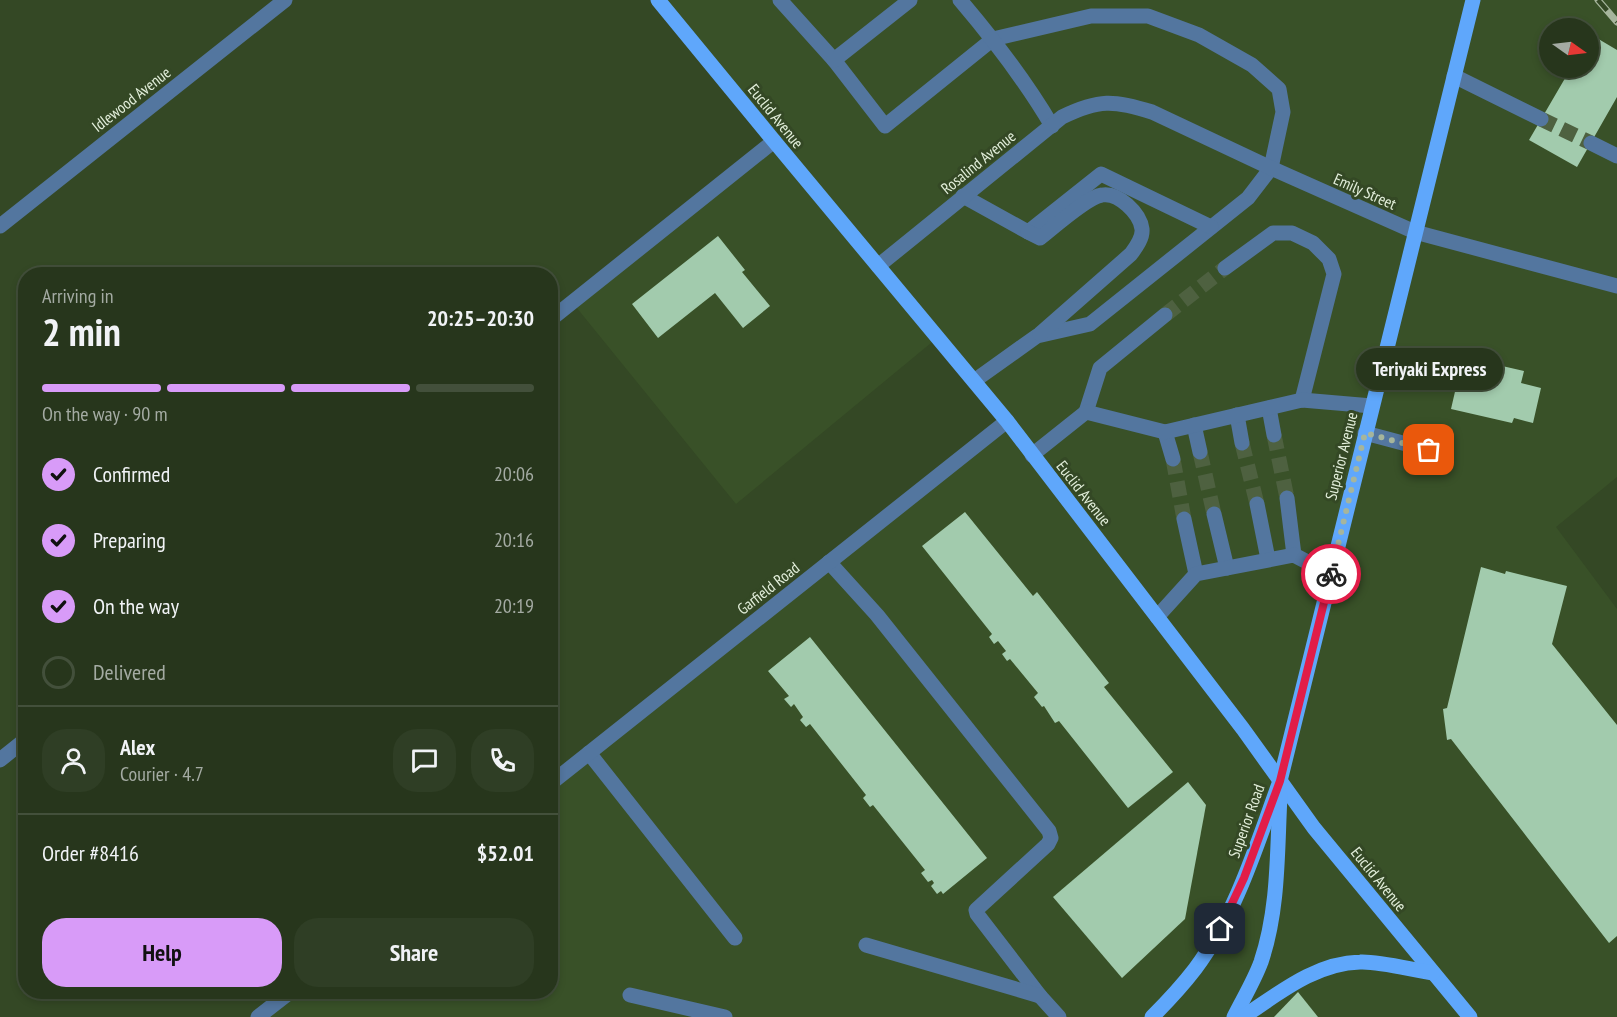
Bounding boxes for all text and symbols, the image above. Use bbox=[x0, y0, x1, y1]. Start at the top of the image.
north arrow bbox=[1539, 18, 1599, 78]
map controls bbox=[1539, 18, 1599, 78]
street label: Idlewood Avenue bbox=[88, 62, 174, 136]
street label: Euclid Avenue bbox=[744, 80, 808, 152]
street label: Rosalind Avenue bbox=[937, 126, 1019, 198]
street label: Emily Street bbox=[1331, 168, 1400, 214]
text: Arriving in bbox=[42, 283, 114, 309]
text: 20:25–20:30 bbox=[427, 304, 534, 332]
text: 2 min bbox=[42, 306, 121, 357]
callout: Teriyaki Express bbox=[1356, 348, 1502, 390]
text: Teriyaki Express bbox=[1372, 356, 1487, 382]
text: On the way · 90 m bbox=[42, 401, 168, 427]
street label: Superior Avenue bbox=[1320, 410, 1362, 502]
pin bbox=[1403, 424, 1454, 475]
icon: bag bbox=[1412, 433, 1445, 466]
street label: Euclid Avenue bbox=[1052, 456, 1116, 530]
icon: check bbox=[42, 458, 75, 491]
text: Confirmed bbox=[93, 460, 170, 488]
text: 20:06 bbox=[494, 461, 534, 487]
icon: check bbox=[42, 524, 75, 557]
text: Preparing bbox=[93, 526, 166, 554]
text: 20:16 bbox=[494, 527, 534, 553]
courier bbox=[1301, 544, 1361, 604]
street label: Garfield Road bbox=[733, 557, 803, 619]
icon: bike bbox=[1315, 558, 1348, 591]
icon: check bbox=[42, 590, 75, 623]
text: On the way bbox=[93, 592, 179, 620]
text: 20:19 bbox=[494, 593, 534, 619]
text: Delivered bbox=[93, 658, 166, 686]
button: person bbox=[42, 729, 105, 792]
button: chat bbox=[393, 729, 456, 792]
button: phone bbox=[471, 729, 534, 792]
text: Alex bbox=[120, 733, 155, 761]
text: Courier · 4.7 bbox=[120, 761, 204, 787]
street label: Superior Road bbox=[1223, 781, 1269, 861]
text: Order #8416 bbox=[42, 839, 139, 867]
text: $52.01 bbox=[477, 839, 534, 867]
street label: Euclid Avenue bbox=[1347, 843, 1411, 915]
pin bbox=[1194, 903, 1245, 954]
icon: home bbox=[1203, 912, 1236, 945]
button: Help bbox=[42, 918, 282, 987]
button: Share bbox=[294, 918, 534, 987]

